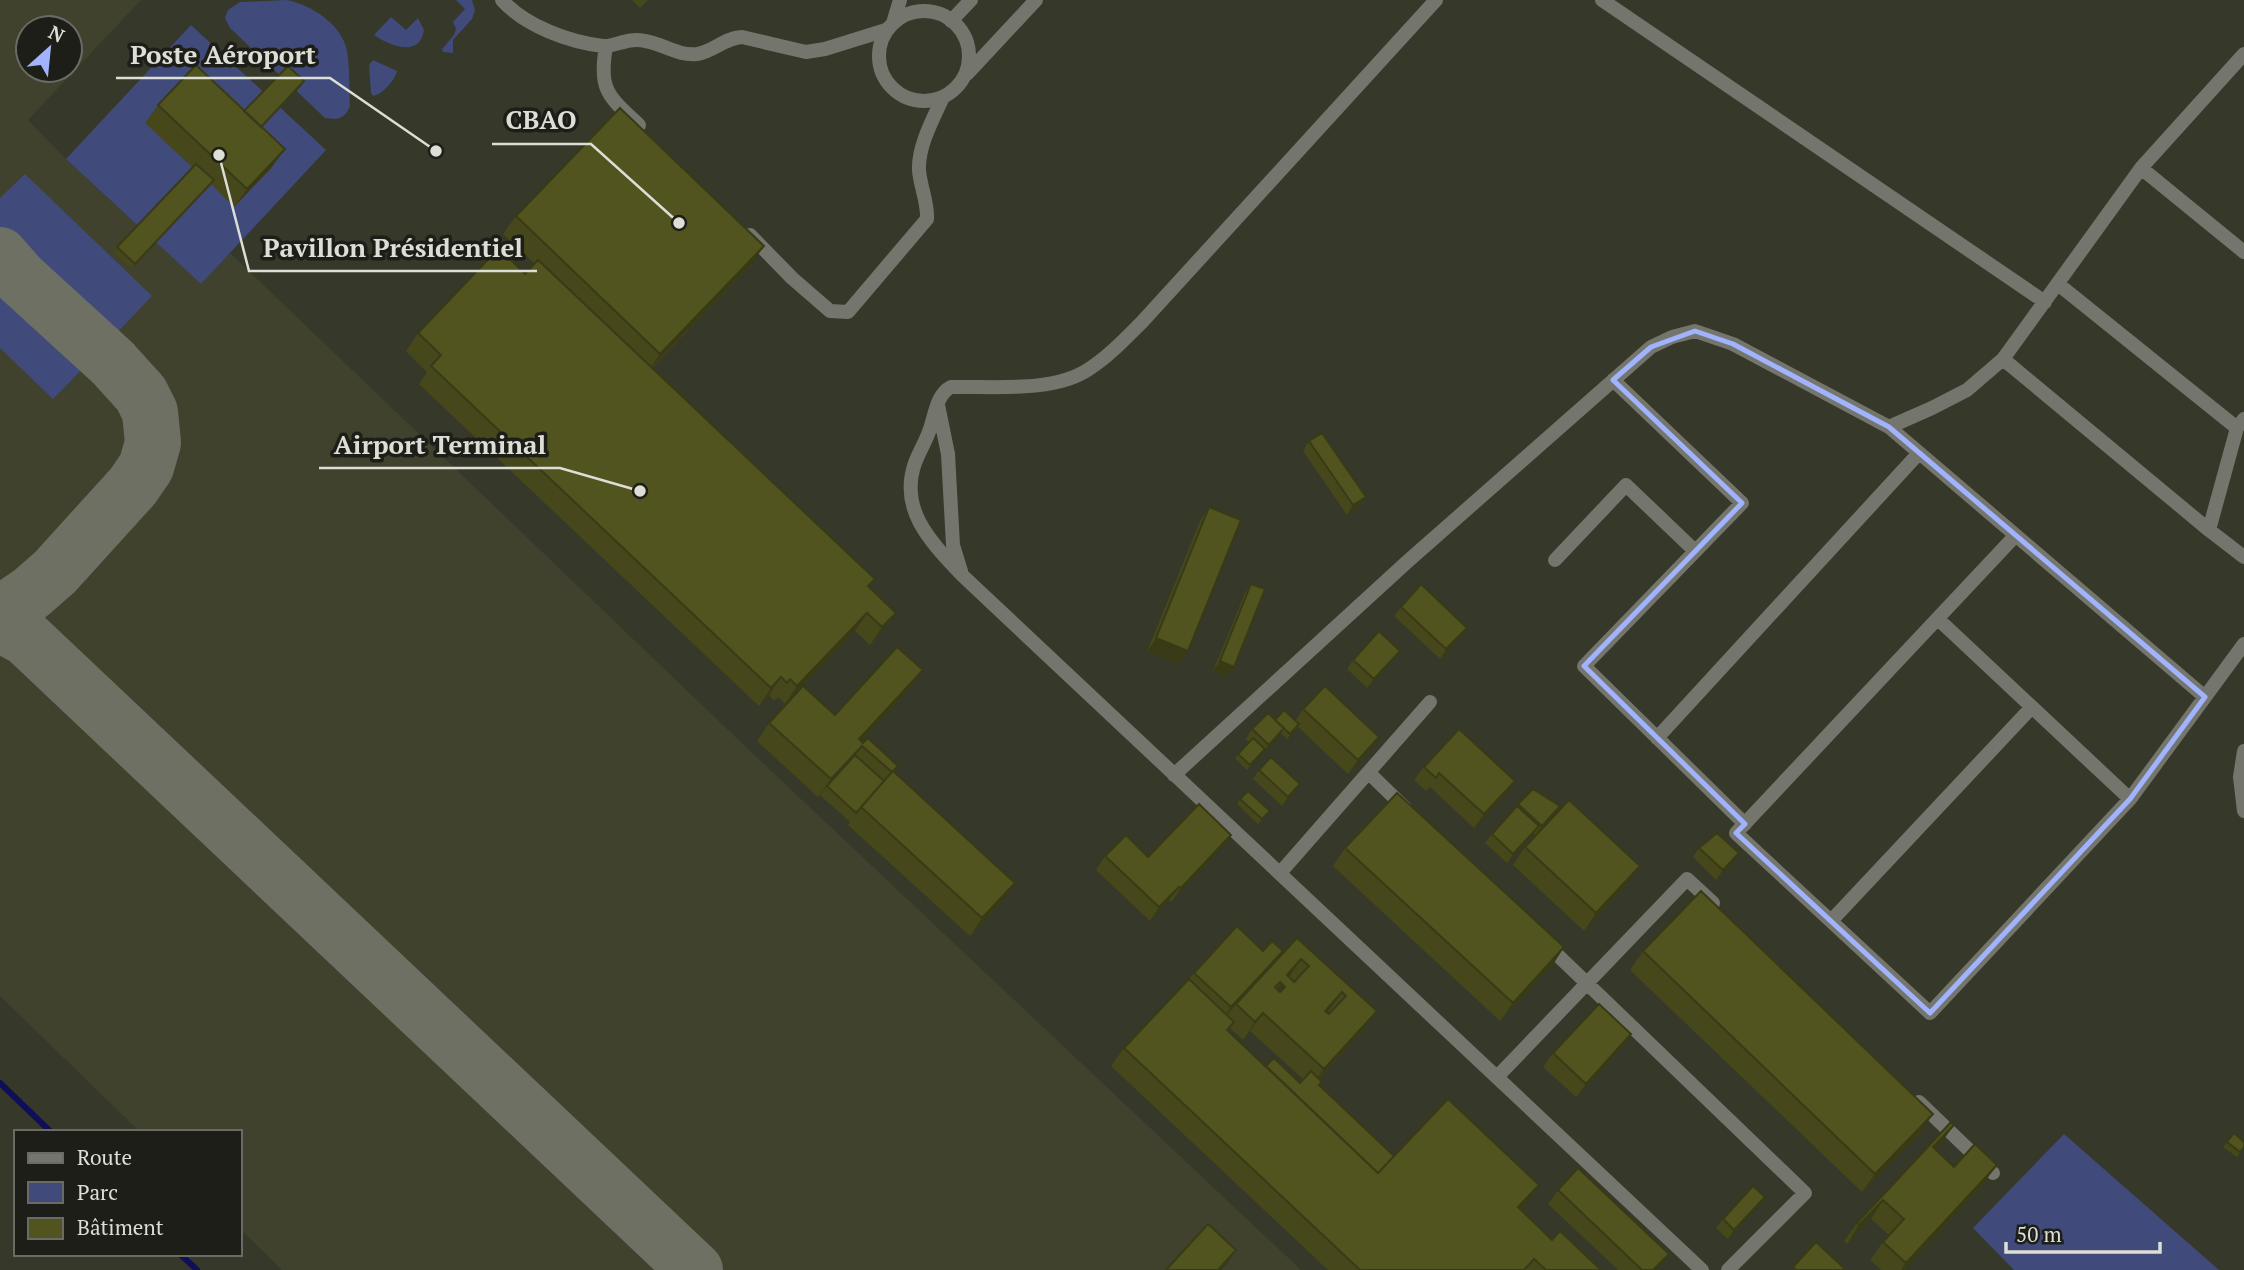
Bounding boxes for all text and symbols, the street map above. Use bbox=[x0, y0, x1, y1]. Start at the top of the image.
north arrow bbox=[14, 14, 84, 84]
text: N bbox=[45, 19, 70, 48]
callout: Poste Aéroport bbox=[116, 31, 330, 78]
text: Poste Aéroport bbox=[130, 37, 316, 71]
callout: CBAO bbox=[492, 97, 591, 144]
text: CBAO bbox=[505, 102, 577, 136]
callout: Pavillon Présidentiel bbox=[249, 224, 537, 271]
text: Pavillon Présidentiel bbox=[263, 230, 523, 264]
callout: Airport Terminal bbox=[319, 421, 560, 468]
text: Airport Terminal bbox=[334, 427, 546, 461]
legend bbox=[14, 1130, 242, 1256]
text: Route bbox=[77, 1143, 132, 1171]
text: Parc bbox=[77, 1178, 118, 1206]
scale bar bbox=[2006, 1210, 2160, 1254]
text: Bâtiment bbox=[77, 1213, 164, 1241]
text: 50 m bbox=[2016, 1220, 2062, 1248]

